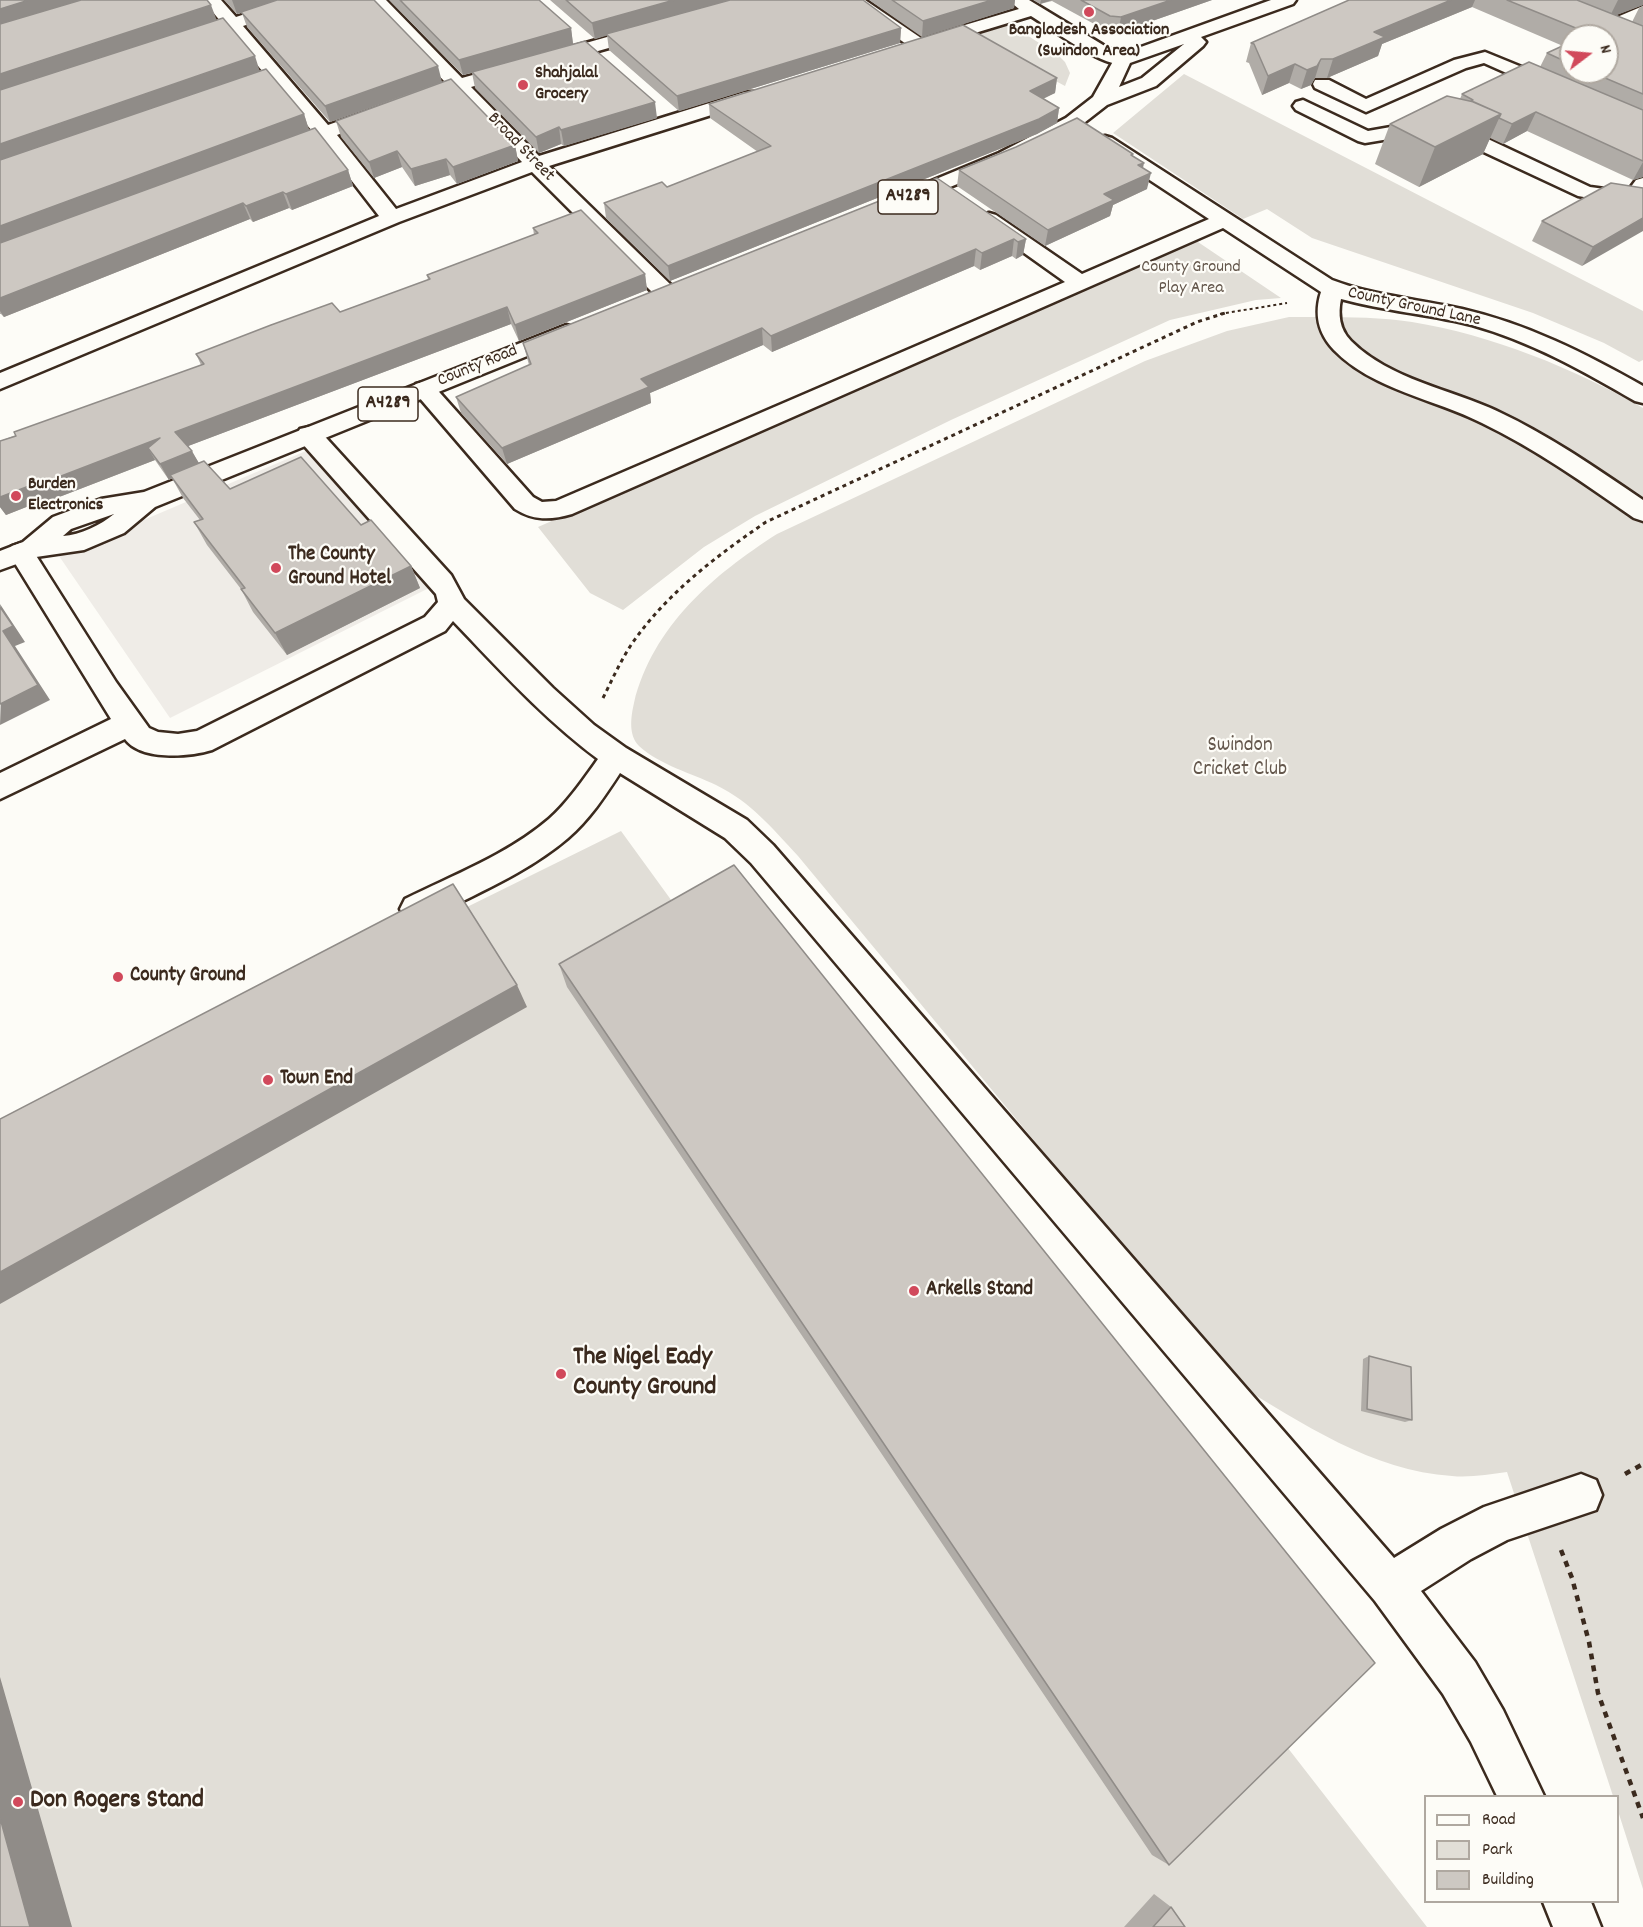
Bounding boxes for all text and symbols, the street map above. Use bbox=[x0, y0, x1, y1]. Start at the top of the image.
marker: Bangladesh Association (Swindon Area) bbox=[1082, 5, 1096, 19]
place label: Bangladesh Association (Swindon Area) bbox=[1009, 21, 1169, 63]
north arrow bbox=[1559, 24, 1619, 84]
text: N bbox=[1593, 42, 1617, 56]
place label: Shahjalal Grocery bbox=[535, 64, 598, 106]
marker: Shahjalal Grocery bbox=[516, 78, 530, 92]
street label: Broad Street bbox=[482, 109, 558, 187]
road number: A4289 bbox=[878, 180, 938, 214]
park label: County Ground Play Area bbox=[1141, 258, 1241, 300]
street label: County Ground Lane bbox=[1345, 283, 1483, 333]
street label: County Road bbox=[435, 341, 521, 393]
road number: A4289 bbox=[358, 387, 418, 421]
place label: Burden Electronics bbox=[28, 475, 103, 518]
marker: Burden Electronics bbox=[9, 489, 23, 503]
place label: The County Ground Hotel bbox=[288, 543, 391, 593]
marker: The County Ground Hotel bbox=[269, 561, 283, 575]
park label: Swindon Cricket Club bbox=[1193, 734, 1287, 784]
place label: County Ground bbox=[130, 964, 246, 990]
marker: County Ground bbox=[111, 970, 125, 984]
place label: Town End bbox=[280, 1067, 353, 1093]
marker: Town End bbox=[261, 1073, 275, 1087]
place label: Arkells Stand bbox=[926, 1278, 1033, 1304]
marker: Arkells Stand bbox=[907, 1284, 921, 1298]
place label: The Nigel Eady County Ground bbox=[573, 1343, 716, 1404]
marker: The Nigel Eady County Ground bbox=[554, 1367, 568, 1381]
place label: Don Rogers Stand bbox=[30, 1786, 204, 1818]
marker: Don Rogers Stand bbox=[11, 1795, 25, 1809]
legend bbox=[1424, 1795, 1619, 1903]
text: Road bbox=[1482, 1808, 1516, 1833]
text: Park bbox=[1482, 1838, 1513, 1863]
text: Building bbox=[1482, 1868, 1534, 1893]

